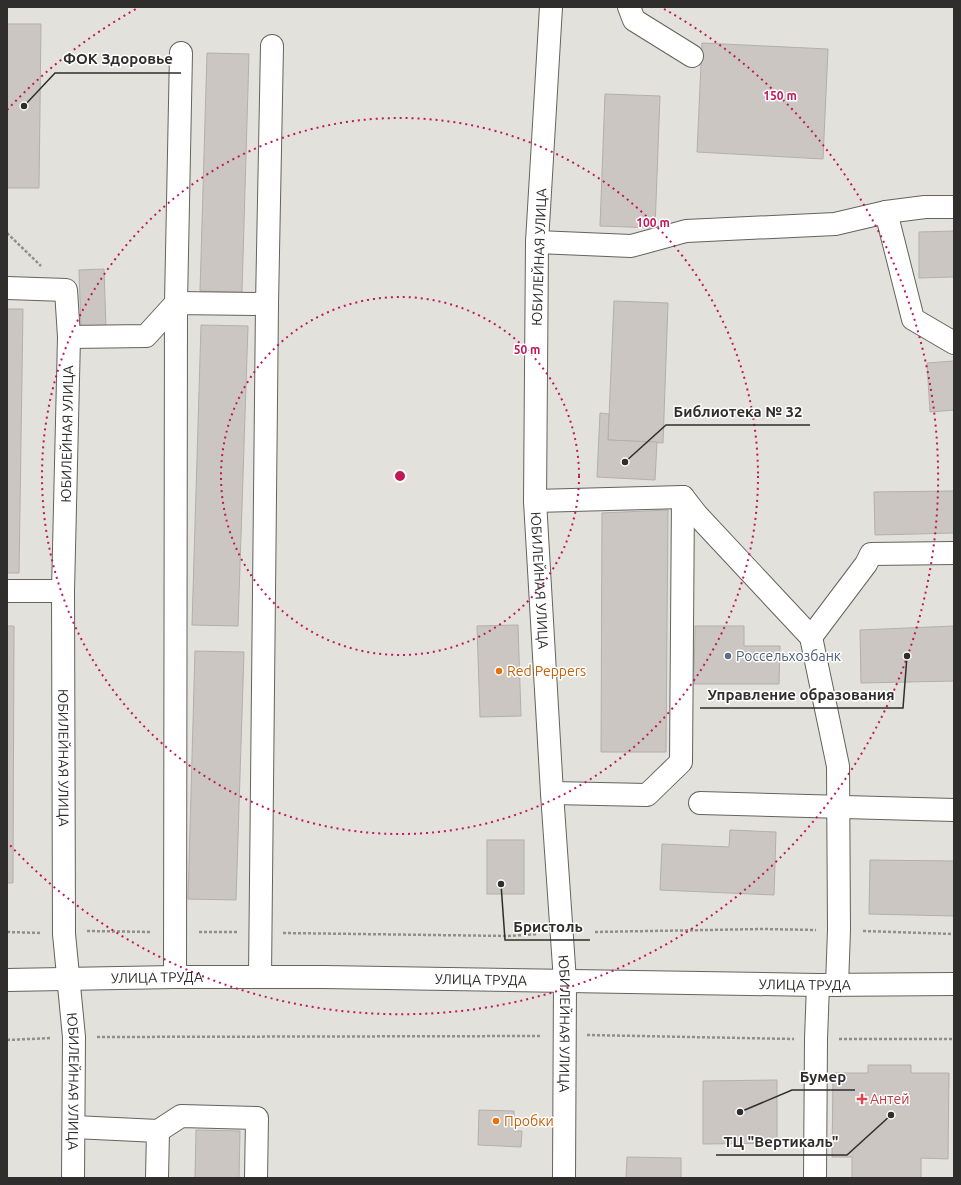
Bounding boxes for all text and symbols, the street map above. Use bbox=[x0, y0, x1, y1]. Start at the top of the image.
callout: ФОК Здоровье bbox=[55, 46, 181, 73]
text: ФОК Здоровье bbox=[63, 50, 173, 67]
text: 150 m bbox=[763, 89, 797, 102]
street label: ЮБИЛЕЙНАЯ УЛИЦА bbox=[528, 188, 549, 326]
text: 100 m bbox=[636, 216, 670, 229]
text: 50 m bbox=[514, 343, 540, 356]
street label: ЮБИЛЕЙНАЯ УЛИЦА bbox=[57, 365, 76, 503]
callout: Библиотека № 32 bbox=[666, 398, 810, 425]
text: Библиотека № 32 bbox=[674, 403, 802, 420]
centre of rings bbox=[393, 469, 407, 483]
street label: ЮБИЛЕЙНАЯ УЛИЦА bbox=[528, 511, 552, 650]
place label: Россельхозбанк bbox=[736, 648, 841, 664]
marker: Россельхозбанк bbox=[723, 651, 733, 661]
place label: Red Peppers bbox=[507, 663, 586, 679]
marker: Red Peppers bbox=[494, 666, 504, 676]
callout: Управление образования bbox=[700, 681, 903, 708]
text: Управление образования bbox=[707, 686, 895, 703]
street label: ЮБИЛЕЙНАЯ УЛИЦА bbox=[55, 689, 72, 827]
callout: Бристоль bbox=[505, 913, 590, 940]
text: Бристоль bbox=[513, 918, 583, 935]
street label: ЮБИЛЕЙНАЯ УЛИЦА bbox=[555, 954, 574, 1093]
street label: УЛИЦА ТРУДА bbox=[111, 969, 203, 986]
street label: УЛИЦА ТРУДА bbox=[435, 971, 527, 988]
street label: УЛИЦА ТРУДА bbox=[759, 976, 851, 993]
street label: ЮБИЛЕЙНАЯ УЛИЦА bbox=[64, 1012, 83, 1150]
callout: Бумер bbox=[792, 1063, 855, 1090]
text: Бумер bbox=[800, 1068, 846, 1085]
place label: Антей bbox=[870, 1091, 910, 1107]
marker: Антей bbox=[857, 1094, 867, 1104]
place label: Пробки bbox=[504, 1113, 554, 1129]
marker: Пробки bbox=[491, 1116, 501, 1126]
callout: ТЦ "Вертикаль" bbox=[716, 1128, 847, 1155]
text: ТЦ "Вертикаль" bbox=[724, 1133, 838, 1150]

